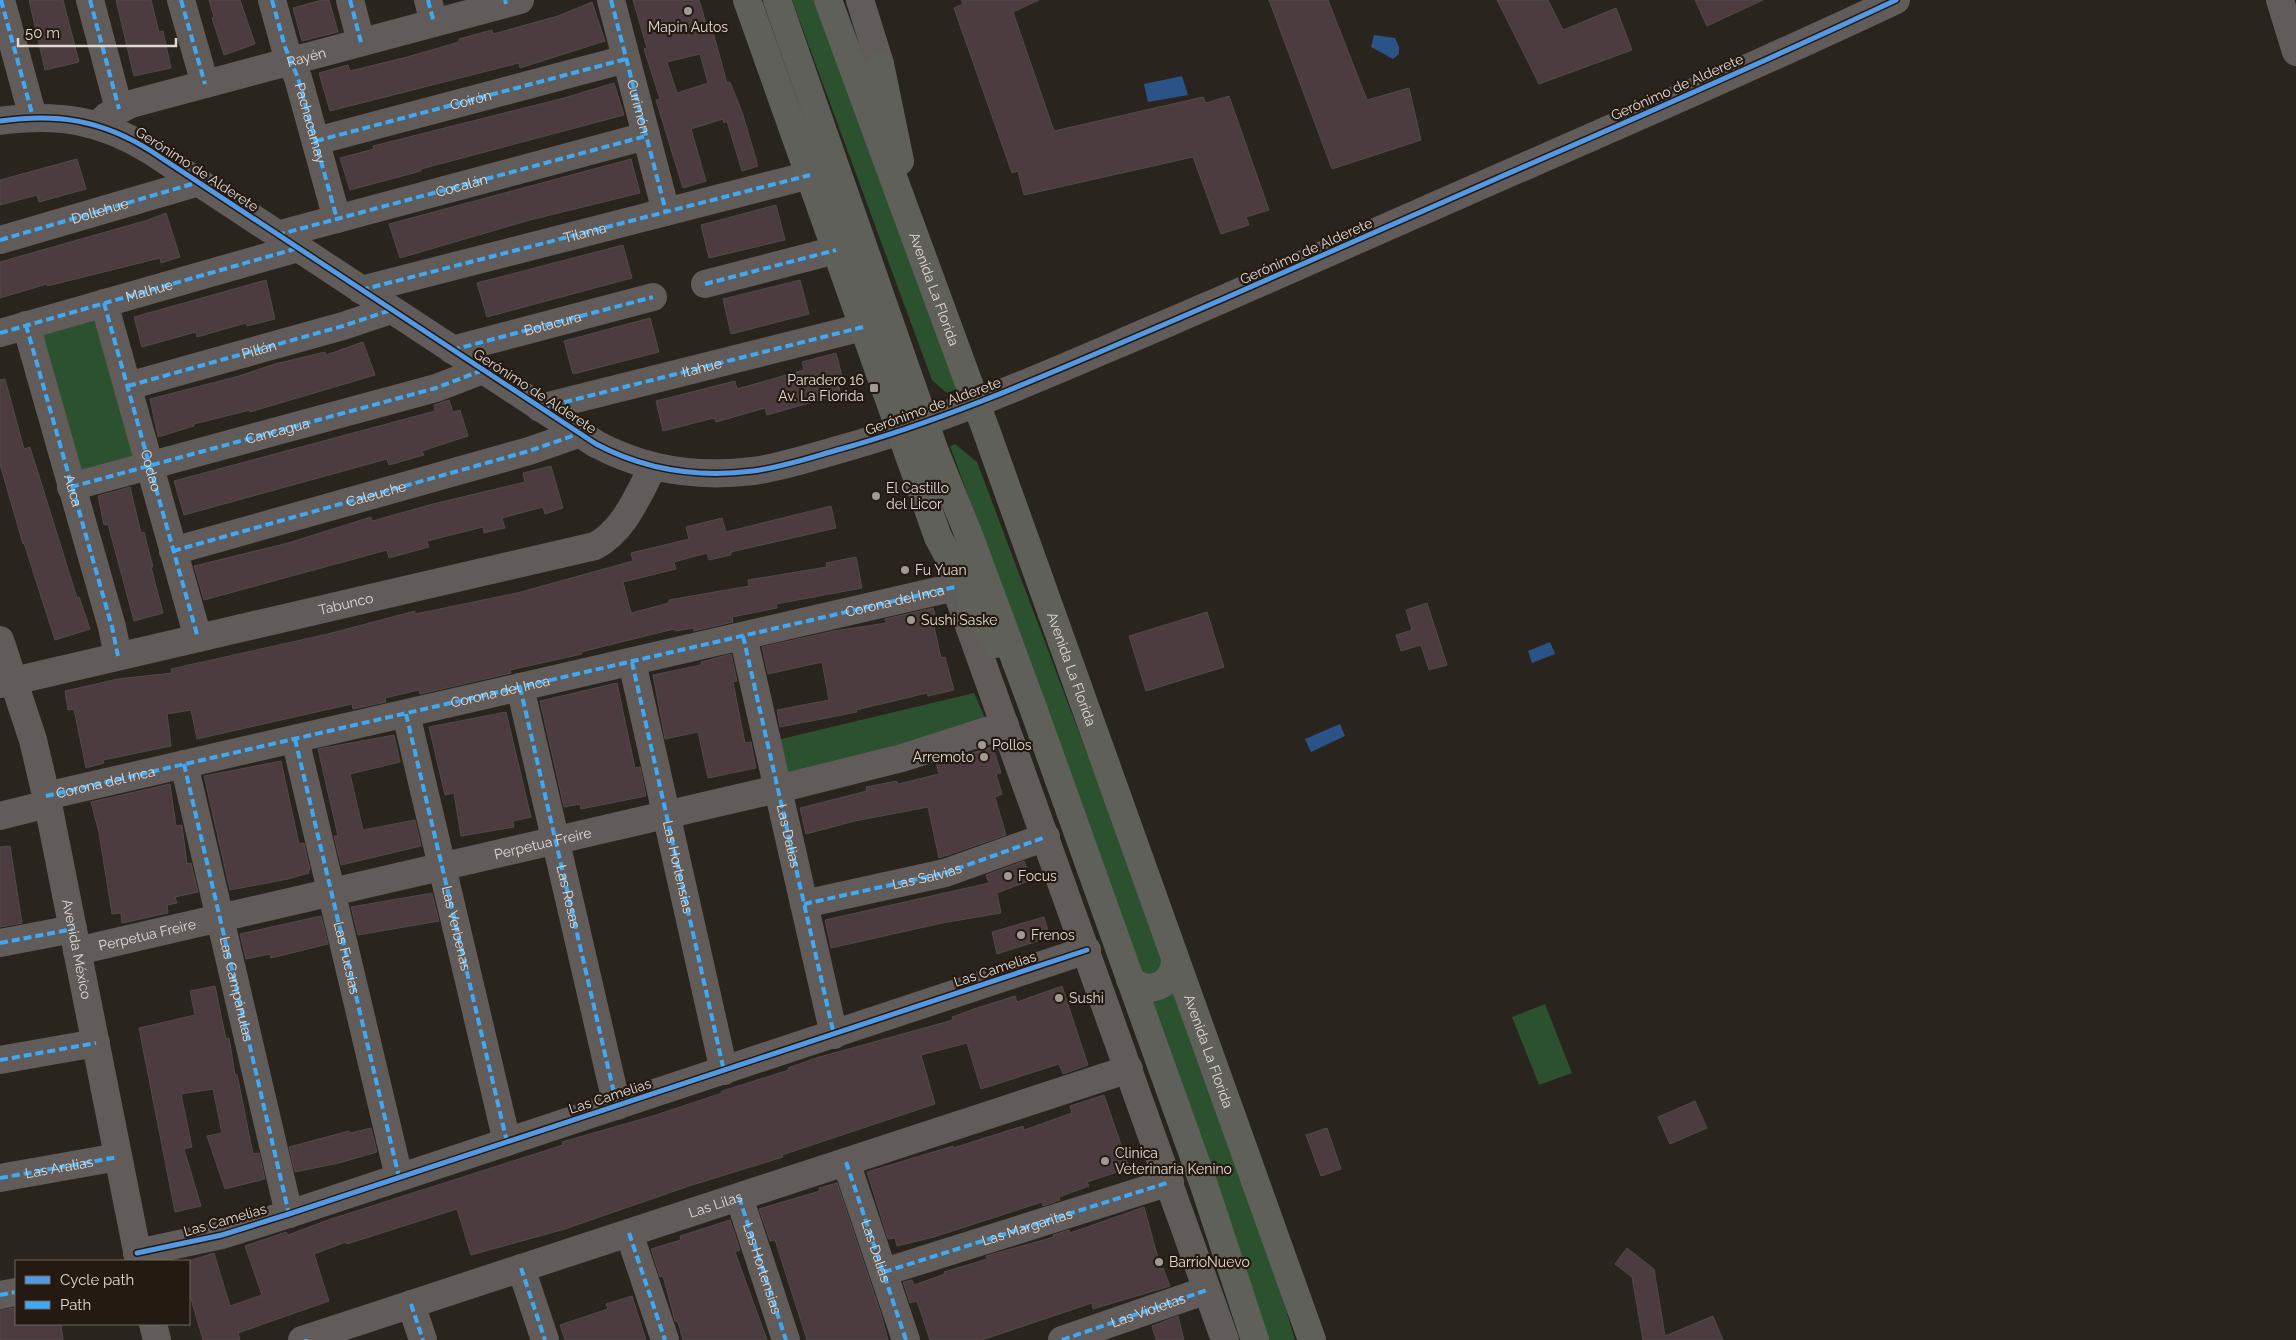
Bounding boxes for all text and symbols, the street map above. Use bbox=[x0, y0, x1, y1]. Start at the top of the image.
marker: Mapin Autos bbox=[682, 5, 694, 17]
scale bar bbox=[18, 15, 175, 47]
place label: Mapin Autos bbox=[648, 19, 728, 35]
text: 50 m bbox=[25, 24, 60, 42]
street label: Rayén bbox=[285, 44, 328, 70]
street label: Gerónimo de Alderete bbox=[1608, 51, 1746, 123]
street label: Curimón bbox=[624, 78, 653, 135]
street label: Pachacamay bbox=[292, 81, 329, 165]
street label: Coirón bbox=[448, 87, 493, 113]
street label: Gerónimo de Alderete bbox=[133, 123, 261, 215]
street label: Cocalán bbox=[434, 171, 489, 200]
street label: Dollehue bbox=[69, 195, 130, 227]
street label: Gerónimo de Alderete bbox=[1237, 215, 1375, 287]
street label: Tilama bbox=[562, 220, 608, 246]
street label: Avenida La Florida bbox=[906, 230, 962, 348]
street label: Malhue bbox=[124, 276, 175, 305]
street label: Botacura bbox=[522, 308, 583, 339]
street label: Pillán bbox=[240, 337, 278, 362]
street label: Gerónimo de Alderete bbox=[471, 345, 599, 437]
street label: Itahue bbox=[680, 355, 724, 380]
place label: Paradero 16 Av. La Florida bbox=[778, 372, 864, 404]
street label: Gerónimo de Alderete bbox=[863, 374, 1003, 438]
marker: Paradero 16 Av. La Florida bbox=[868, 382, 880, 394]
street label: Cancagua bbox=[244, 415, 311, 447]
street label: Codao bbox=[138, 448, 164, 493]
street label: Auca bbox=[61, 472, 85, 508]
street label: Caleuche bbox=[344, 478, 408, 510]
place label: El Castillo del Licor bbox=[886, 480, 949, 512]
marker: El Castillo del Licor bbox=[870, 490, 882, 502]
place label: Fu Yuan bbox=[915, 562, 967, 578]
marker: Fu Yuan bbox=[899, 564, 911, 576]
street label: Corona del Inca bbox=[844, 582, 946, 620]
street label: Tabunco bbox=[317, 590, 375, 618]
street label: Avenida La Florida bbox=[1044, 610, 1099, 728]
place label: Sushi Saske bbox=[921, 612, 998, 628]
marker: Sushi Saske bbox=[905, 614, 917, 626]
street label: Corona del Inca bbox=[449, 672, 551, 711]
place label: Pollos bbox=[992, 737, 1032, 753]
marker: Pollos bbox=[976, 739, 988, 751]
place label: Arremoto bbox=[913, 749, 974, 765]
marker: Arremoto bbox=[978, 751, 990, 763]
street label: Corona del Inca bbox=[54, 763, 157, 801]
street label: Las Dalias bbox=[774, 802, 804, 870]
street label: Las Hortensias bbox=[660, 819, 696, 915]
street label: Perpetua Freire bbox=[493, 824, 593, 862]
street label: Las Salvias bbox=[891, 860, 964, 892]
street label: Las Rosas bbox=[553, 863, 584, 930]
place label: Focus bbox=[1018, 868, 1057, 884]
marker: Focus bbox=[1002, 870, 1014, 882]
street label: Las Verbenas bbox=[439, 884, 474, 972]
street label: Avenida México bbox=[59, 898, 95, 1001]
street label: Perpetua Freire bbox=[97, 916, 197, 954]
street label: Las Fucsias bbox=[331, 920, 363, 996]
place label: Frenos bbox=[1031, 927, 1075, 943]
marker: Frenos bbox=[1015, 929, 1027, 941]
street label: Las Campánulas bbox=[217, 935, 257, 1043]
street label: Las Camelias bbox=[952, 948, 1038, 990]
place label: Sushi bbox=[1069, 990, 1104, 1006]
marker: Sushi bbox=[1053, 992, 1065, 1004]
street label: Avenida La Florida bbox=[1181, 992, 1236, 1110]
street label: Las Camelias bbox=[567, 1075, 653, 1117]
place label: Clinica Veterinaria Kenino bbox=[1115, 1145, 1232, 1177]
street label: Las Aralias bbox=[24, 1154, 95, 1181]
marker: Clinica Veterinaria Kenino bbox=[1099, 1155, 1111, 1167]
street label: Las Lilas bbox=[686, 1188, 745, 1221]
street label: Las Camelias bbox=[182, 1200, 269, 1240]
street label: Las Margaritas bbox=[980, 1205, 1075, 1249]
street label: Las Dalias bbox=[858, 1218, 894, 1285]
street label: Las Hortensias bbox=[740, 1221, 785, 1316]
place label: BarrioNuevo bbox=[1169, 1254, 1250, 1270]
marker: BarrioNuevo bbox=[1153, 1256, 1165, 1268]
legend bbox=[15, 1260, 190, 1325]
text: Cycle path bbox=[60, 1271, 134, 1289]
street label: Las Violetas bbox=[1109, 1290, 1188, 1331]
text: Path bbox=[60, 1296, 91, 1314]

